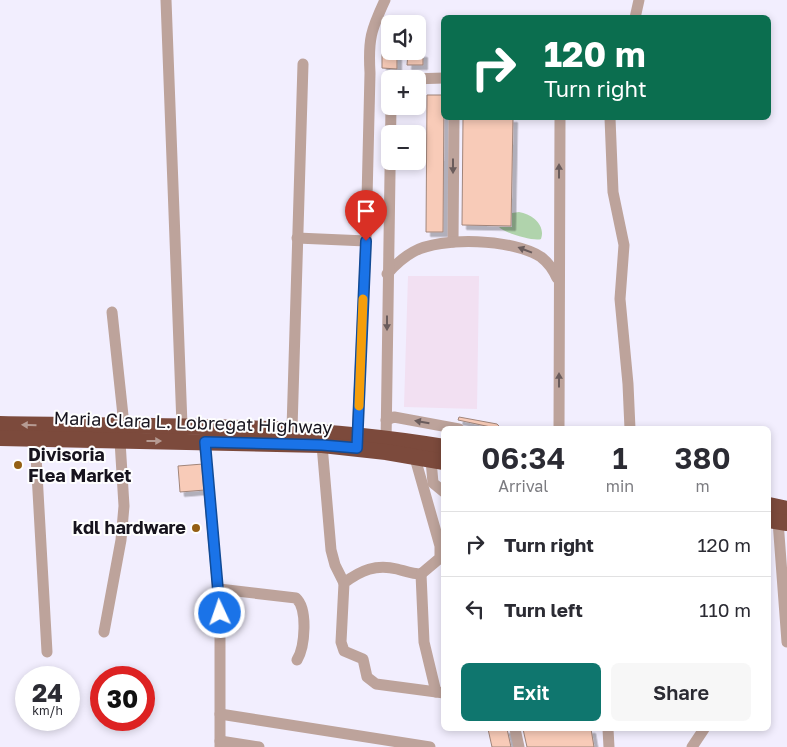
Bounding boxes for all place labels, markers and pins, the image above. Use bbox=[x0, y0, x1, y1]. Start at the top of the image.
pin bbox=[345, 190, 387, 241]
place label: Divisoria Flea Market bbox=[28, 443, 132, 486]
marker: Divisoria Flea Market bbox=[12, 459, 24, 471]
place label: kdl hardware bbox=[73, 516, 186, 538]
marker: kdl hardware bbox=[190, 522, 202, 534]

